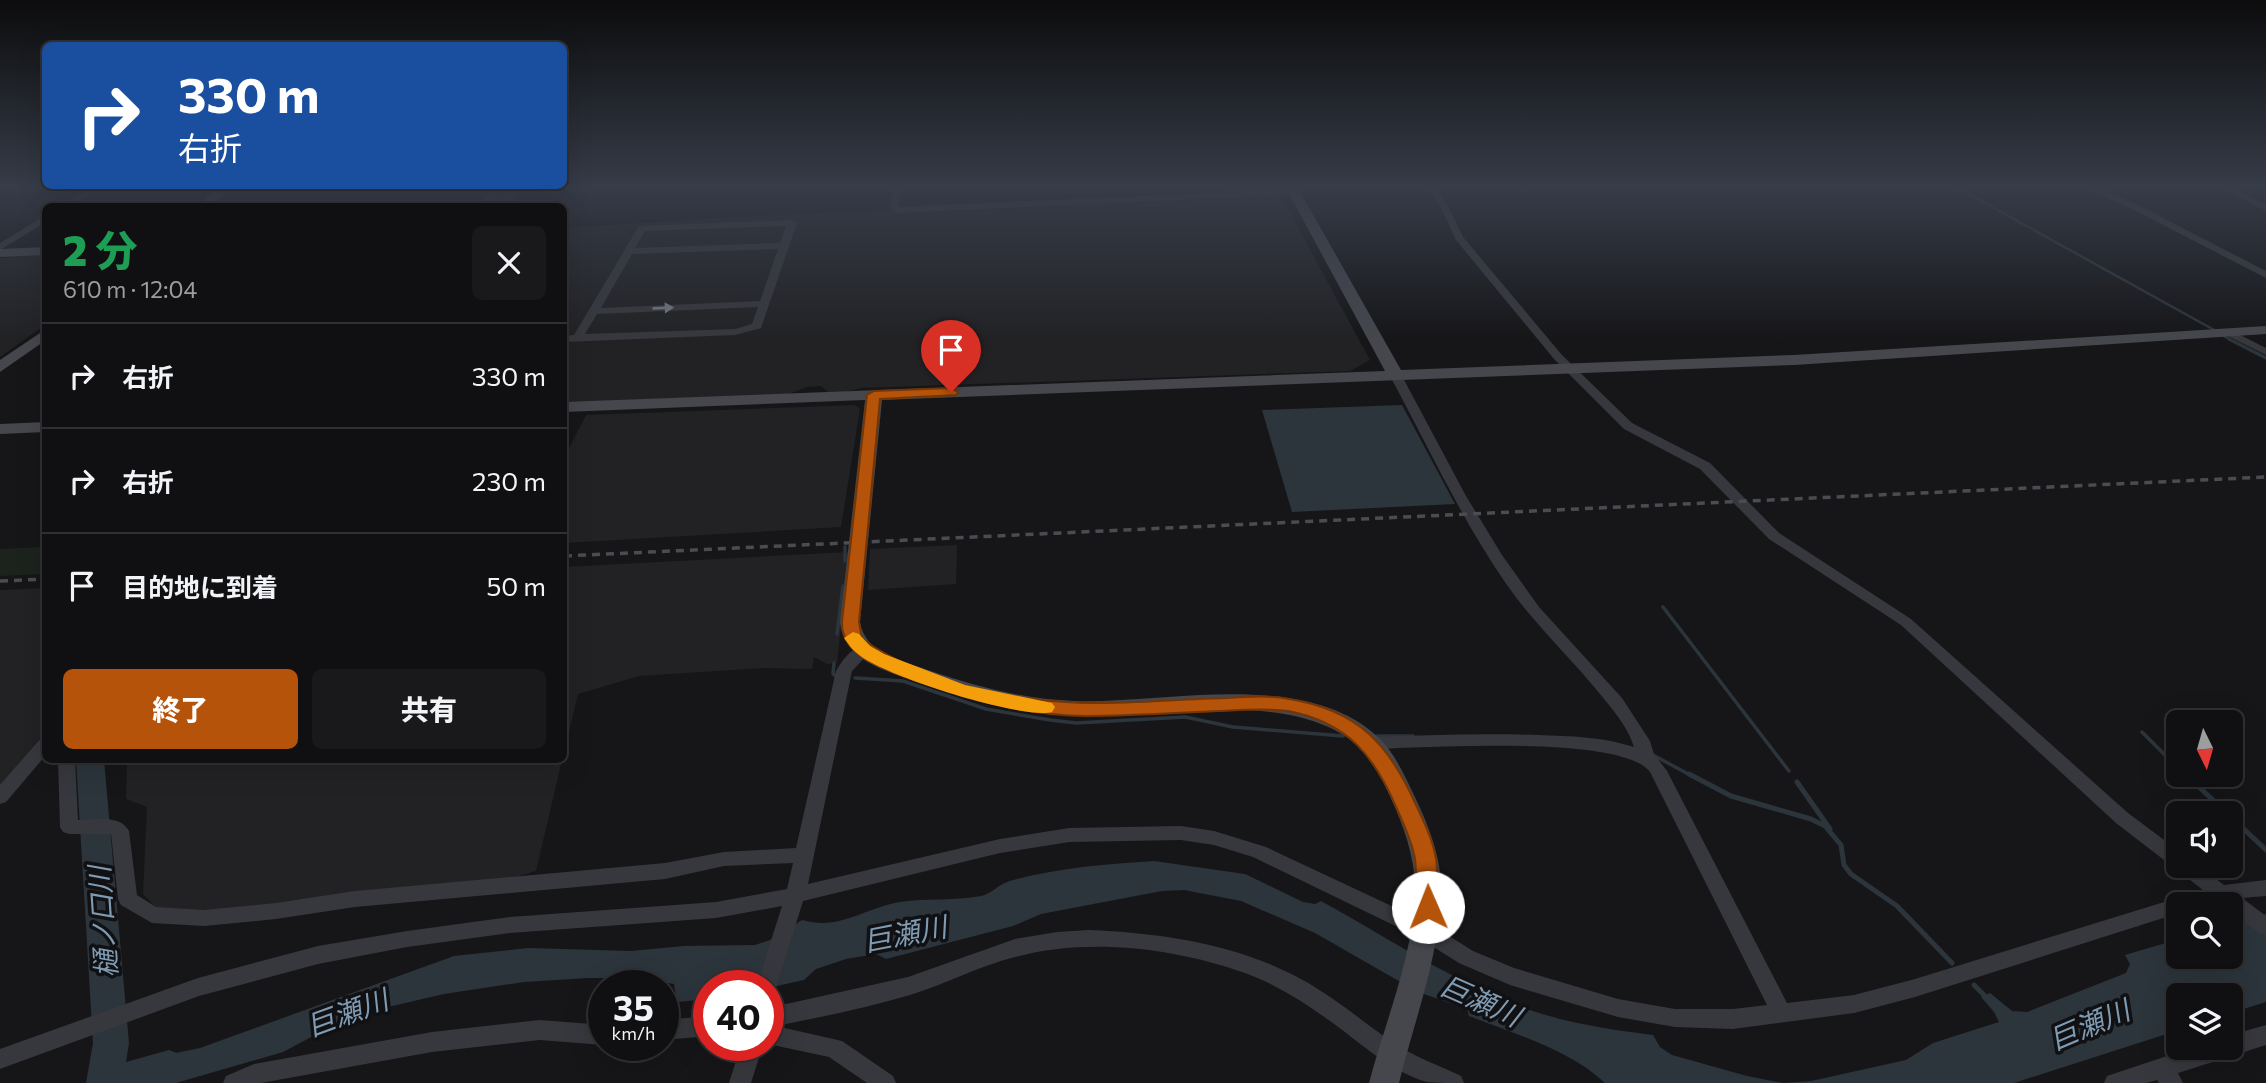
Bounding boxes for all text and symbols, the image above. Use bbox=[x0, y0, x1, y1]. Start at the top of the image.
text: 330 m bbox=[178, 63, 319, 123]
icon: right bbox=[63, 70, 154, 161]
text: 右折 bbox=[178, 127, 242, 167]
text: 2 分 bbox=[63, 223, 137, 275]
button: close bbox=[472, 226, 546, 300]
text: 610 m · 12:04 bbox=[63, 275, 197, 303]
one-way arrow bbox=[653, 303, 675, 314]
pin bbox=[921, 320, 981, 392]
icon: arrive bbox=[932, 331, 970, 369]
icon: right bbox=[63, 357, 101, 395]
text: 330 m bbox=[472, 360, 546, 391]
text: 右折 bbox=[122, 361, 174, 392]
icon: right bbox=[63, 462, 101, 500]
text: 230 m bbox=[472, 465, 546, 496]
text: 右折 bbox=[122, 466, 174, 497]
icon: arrive bbox=[63, 567, 101, 605]
text: 50 m bbox=[486, 570, 546, 601]
text: 目的地に到着 bbox=[122, 571, 278, 602]
button: 終了 bbox=[63, 669, 298, 749]
button: 共有 bbox=[312, 669, 546, 749]
north arrow bbox=[2166, 710, 2244, 788]
map controls bbox=[2166, 710, 2243, 1060]
button: sound bbox=[2166, 801, 2243, 878]
water label: 樋ノ口川 bbox=[81, 862, 123, 979]
position arrow bbox=[1391, 870, 1465, 944]
button: search bbox=[2166, 892, 2243, 969]
water label: 巨瀬川 bbox=[861, 908, 952, 958]
water label: 巨瀬川 bbox=[1436, 967, 1529, 1034]
speed limit sign: 40 bbox=[693, 970, 784, 1061]
water label: 巨瀬川 bbox=[302, 981, 395, 1042]
button: layers bbox=[2166, 983, 2243, 1060]
text: 35 bbox=[613, 985, 654, 1028]
water label: 巨瀬川 bbox=[2044, 991, 2137, 1056]
text: km/h bbox=[612, 1022, 655, 1044]

